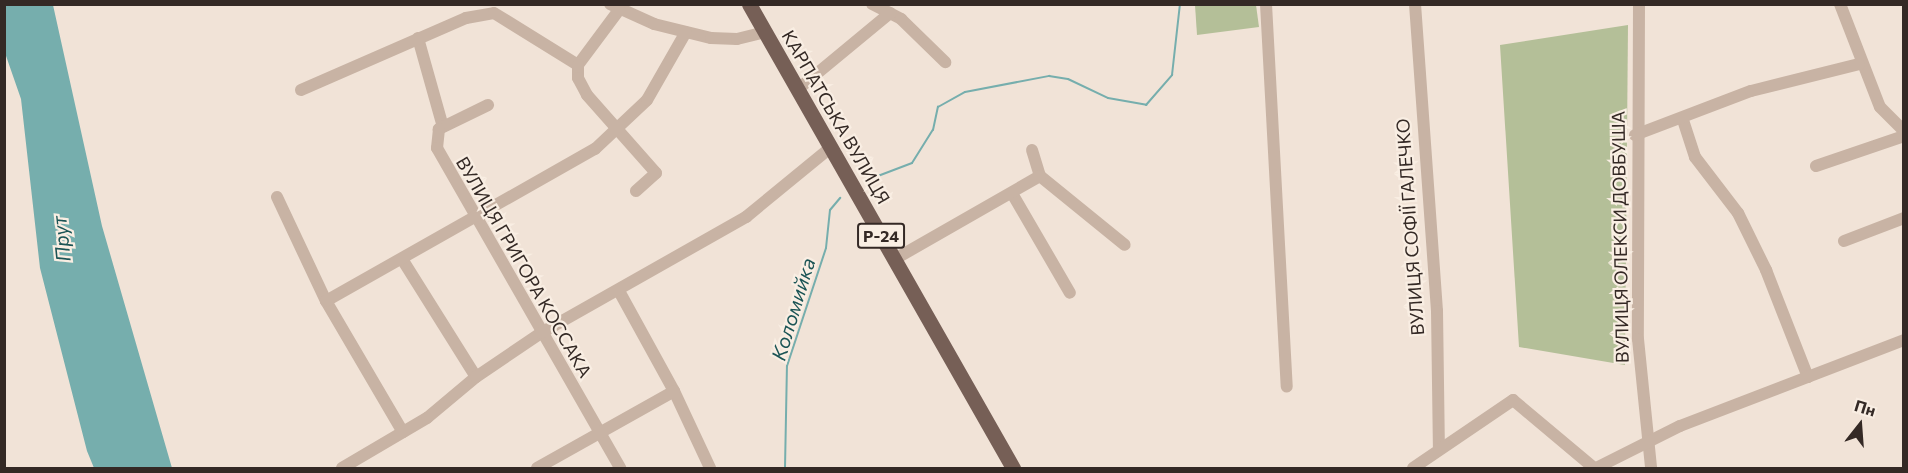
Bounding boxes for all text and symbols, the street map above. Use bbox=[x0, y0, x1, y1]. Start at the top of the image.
street label: КАРПАТСЬКА ВУЛИЦЯ bbox=[777, 26, 895, 208]
street label: ВУЛИЦЯ ОЛЕКСИ ДОВБУША bbox=[1607, 111, 1633, 363]
street label: ВУЛИЦЯ СОФІЇ ГАЛЕЧКО bbox=[1392, 118, 1428, 336]
street label: ВУЛИЦЯ ГРИГОРА КОССАКА bbox=[452, 153, 596, 381]
water label: Прут bbox=[47, 215, 75, 263]
road number: Р-24 bbox=[857, 223, 905, 249]
water label: Коломийка bbox=[766, 255, 820, 363]
north arrow bbox=[1830, 395, 1890, 455]
text: Пн bbox=[1852, 395, 1878, 419]

